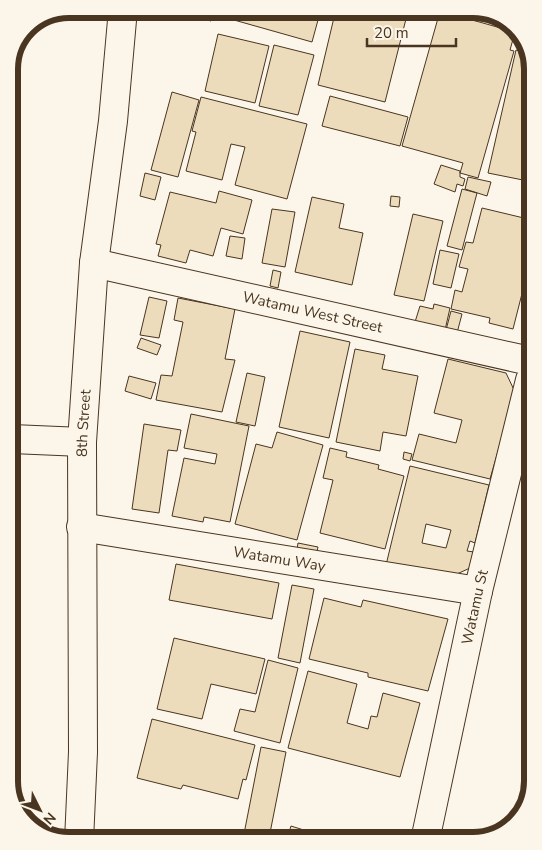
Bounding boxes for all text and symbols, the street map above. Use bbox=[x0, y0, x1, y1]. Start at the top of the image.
scale bar bbox=[367, 15, 456, 47]
text: 20 m bbox=[374, 23, 409, 43]
street label: Watamu West Street bbox=[241, 287, 385, 338]
street label: 8th Street bbox=[72, 388, 96, 457]
street label: Watamu Way bbox=[232, 542, 327, 576]
street label: Watamu St bbox=[457, 567, 493, 647]
north arrow bbox=[15, 785, 65, 835]
text: N bbox=[39, 808, 60, 829]

